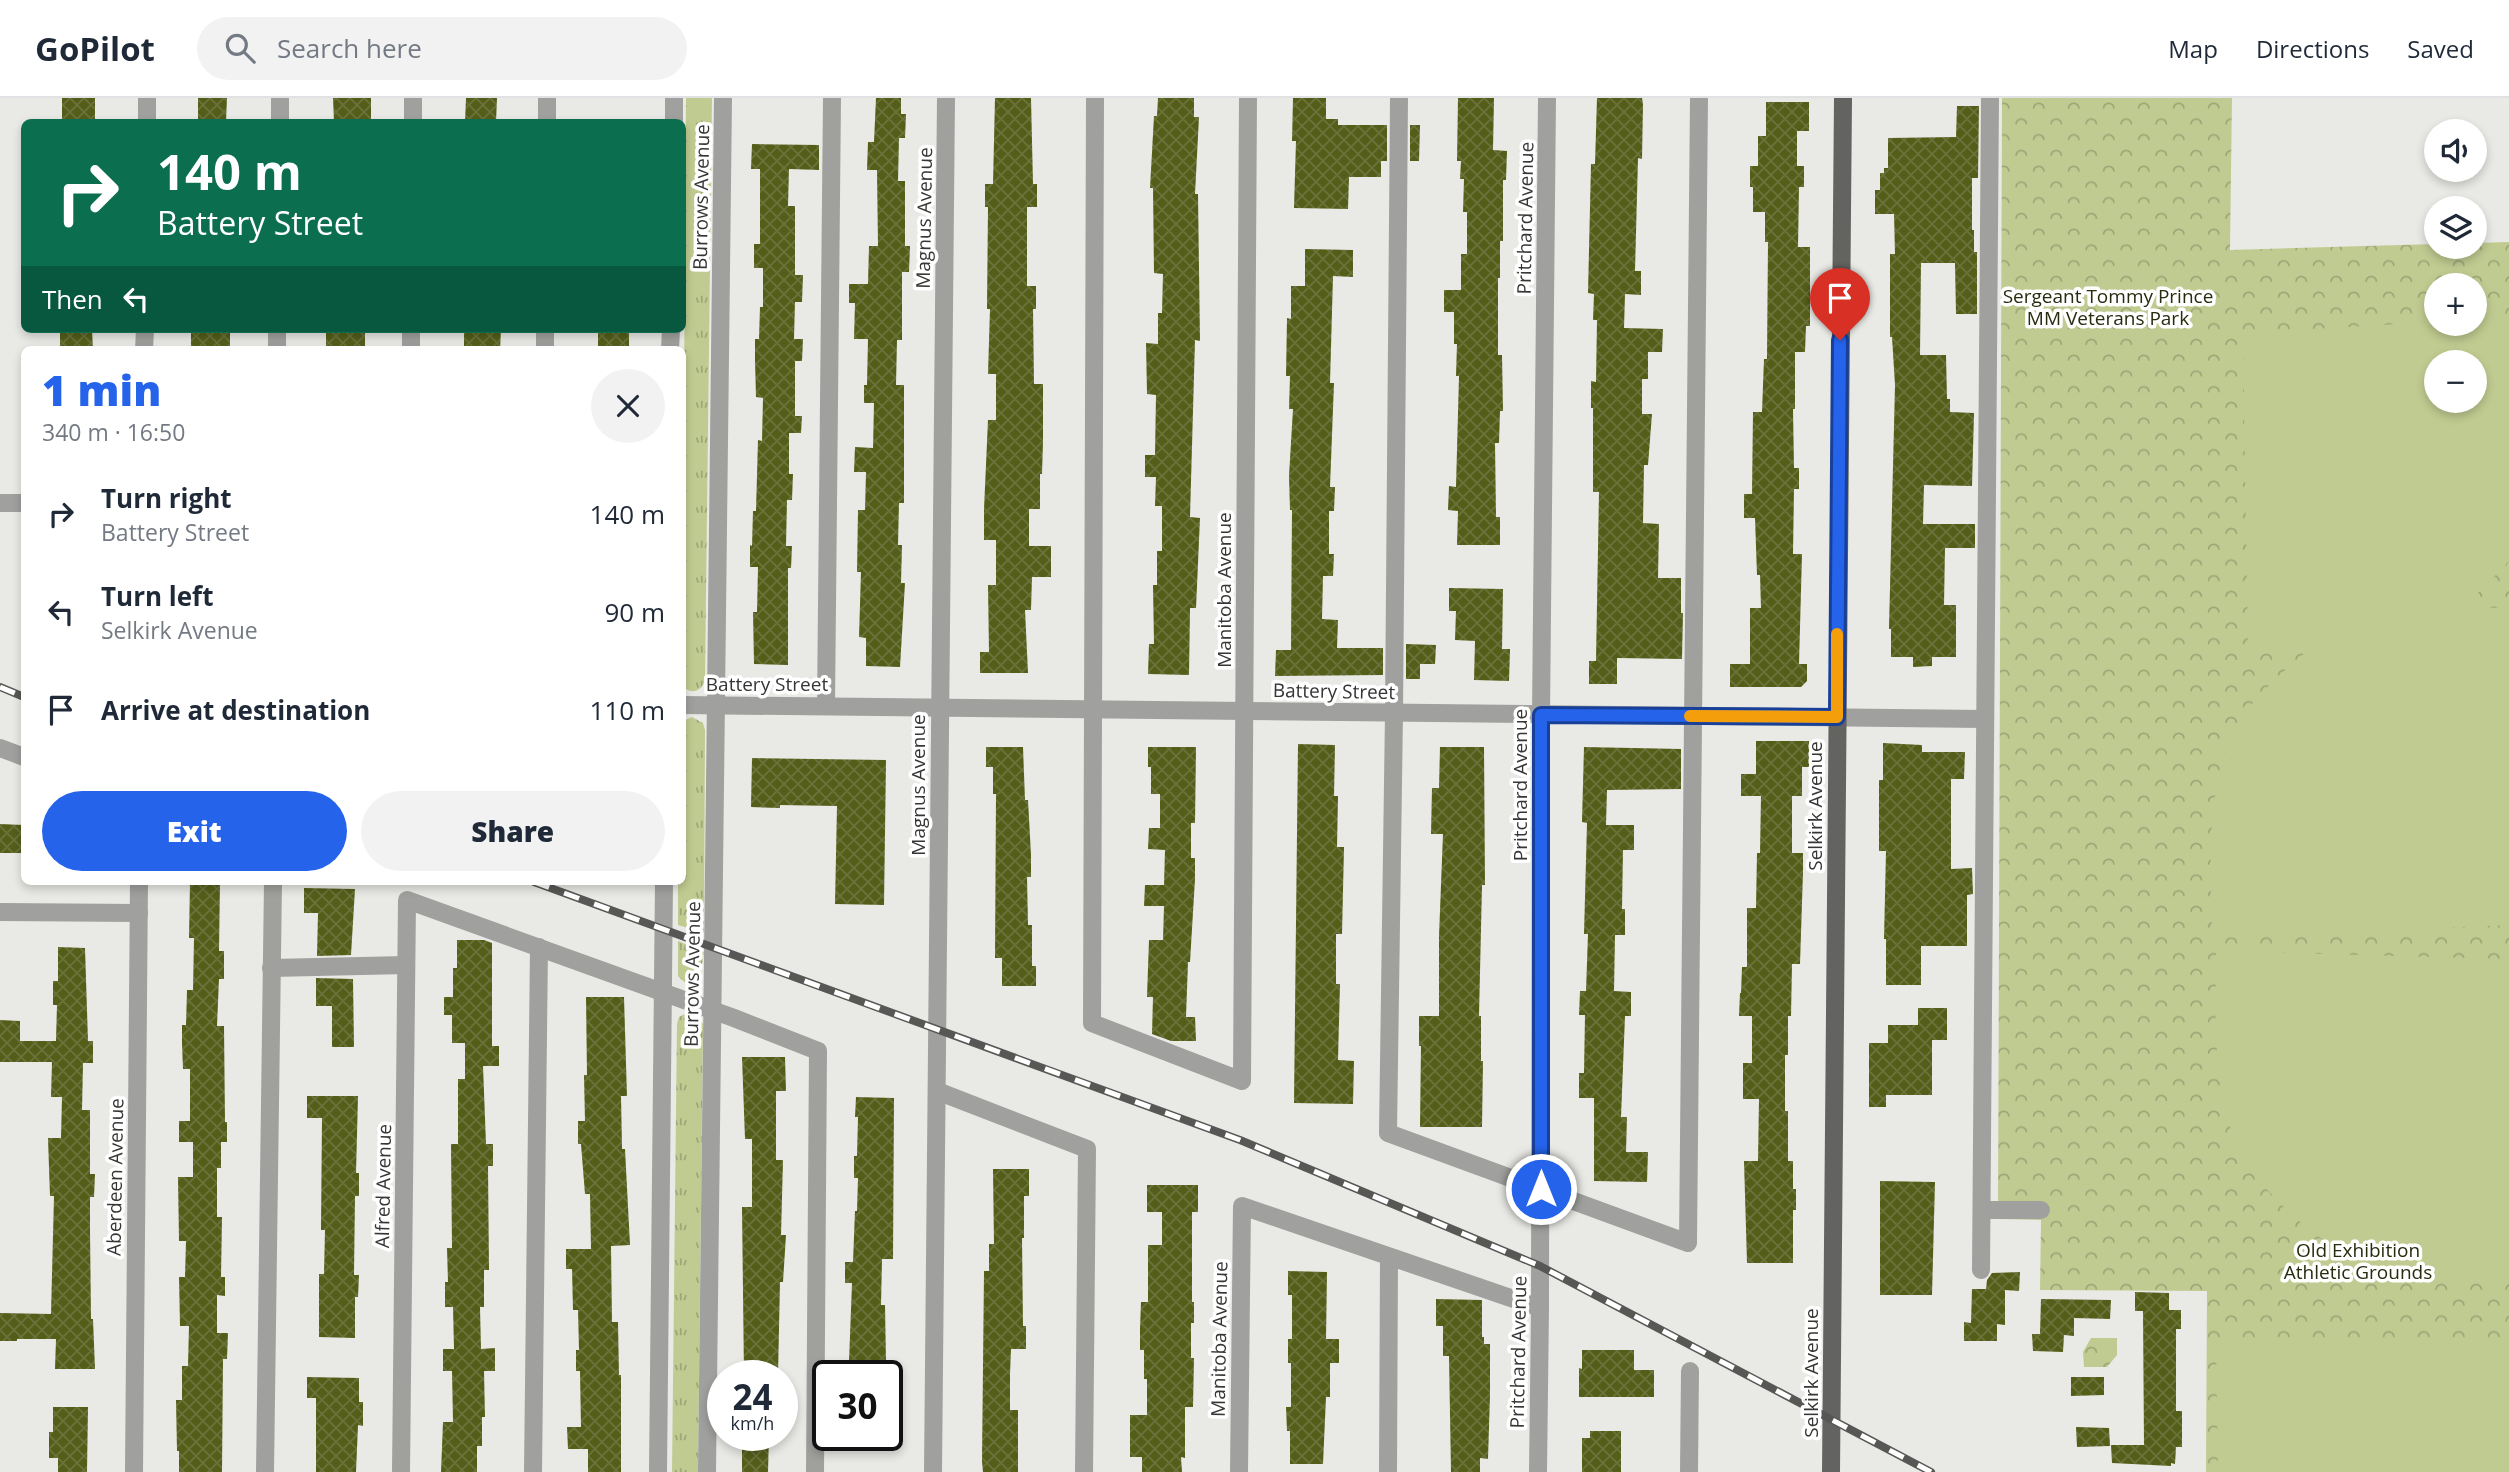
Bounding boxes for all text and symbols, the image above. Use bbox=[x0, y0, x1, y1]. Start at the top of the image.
search box bbox=[197, 17, 687, 80]
text: GoPilot bbox=[35, 26, 155, 71]
icon: search bbox=[221, 29, 259, 67]
text: Search here bbox=[277, 30, 422, 66]
text: Map bbox=[2168, 32, 2218, 65]
text: Directions bbox=[2256, 32, 2369, 65]
text: Saved bbox=[2407, 32, 2474, 65]
map controls bbox=[2424, 119, 2487, 413]
button: sound bbox=[2424, 119, 2487, 182]
street label: Burrows Avenue bbox=[687, 124, 715, 270]
text: 140 m bbox=[157, 138, 302, 204]
street label: Pritchard Avenue bbox=[1511, 142, 1539, 294]
icon: right bbox=[42, 147, 133, 238]
street label: Magnus Avenue bbox=[910, 147, 938, 289]
button: layers bbox=[2424, 196, 2487, 259]
text: Battery Street bbox=[157, 201, 363, 244]
pin bbox=[1810, 268, 1870, 340]
button: + bbox=[2424, 273, 2487, 336]
icon: arrive bbox=[1821, 279, 1859, 317]
icon: left bbox=[117, 280, 155, 318]
text: Then bbox=[42, 281, 103, 317]
park label: Sergeant Tommy Prince MM Veterans Park bbox=[2003, 283, 2213, 331]
button: − bbox=[2424, 350, 2487, 413]
text: 1 min bbox=[42, 361, 161, 418]
button: close bbox=[591, 369, 665, 443]
text: 340 m · 16:50 bbox=[42, 416, 185, 448]
text: Turn right bbox=[101, 480, 232, 516]
icon: right bbox=[42, 495, 80, 533]
text: 140 m bbox=[590, 496, 665, 532]
street label: Manitoba Avenue bbox=[1211, 512, 1237, 668]
text: Battery Street bbox=[101, 516, 249, 548]
text: Turn left bbox=[101, 578, 213, 614]
icon: left bbox=[42, 593, 80, 631]
text: 90 m bbox=[604, 594, 665, 630]
text: Selkirk Avenue bbox=[101, 614, 258, 646]
street label: Battery Street bbox=[706, 671, 828, 697]
street label: Battery Street bbox=[1273, 677, 1396, 705]
icon: arrive bbox=[42, 691, 80, 729]
text: Arrive at destination bbox=[101, 692, 370, 728]
text: 110 m bbox=[590, 692, 665, 728]
street label: Pritchard Avenue bbox=[1507, 709, 1533, 861]
street label: Magnus Avenue bbox=[905, 714, 931, 856]
street label: Selkirk Avenue bbox=[1802, 741, 1828, 871]
button: Exit bbox=[42, 791, 347, 871]
button: Share bbox=[361, 791, 665, 871]
street label: Burrows Avenue bbox=[678, 901, 706, 1047]
street label: Aberdeen Avenue bbox=[101, 1098, 129, 1256]
street label: Alfred Avenue bbox=[369, 1124, 397, 1248]
position arrow bbox=[1504, 1152, 1578, 1226]
park label: Old Exhibition Athletic Grounds bbox=[2284, 1237, 2432, 1285]
street label: Manitoba Avenue bbox=[1205, 1261, 1233, 1417]
street label: Pritchard Avenue bbox=[1504, 1276, 1532, 1428]
street label: Selkirk Avenue bbox=[1798, 1308, 1824, 1438]
speed limit sign: 30 bbox=[812, 1360, 903, 1451]
text: 24 bbox=[732, 1373, 773, 1420]
text: km/h bbox=[731, 1411, 774, 1435]

